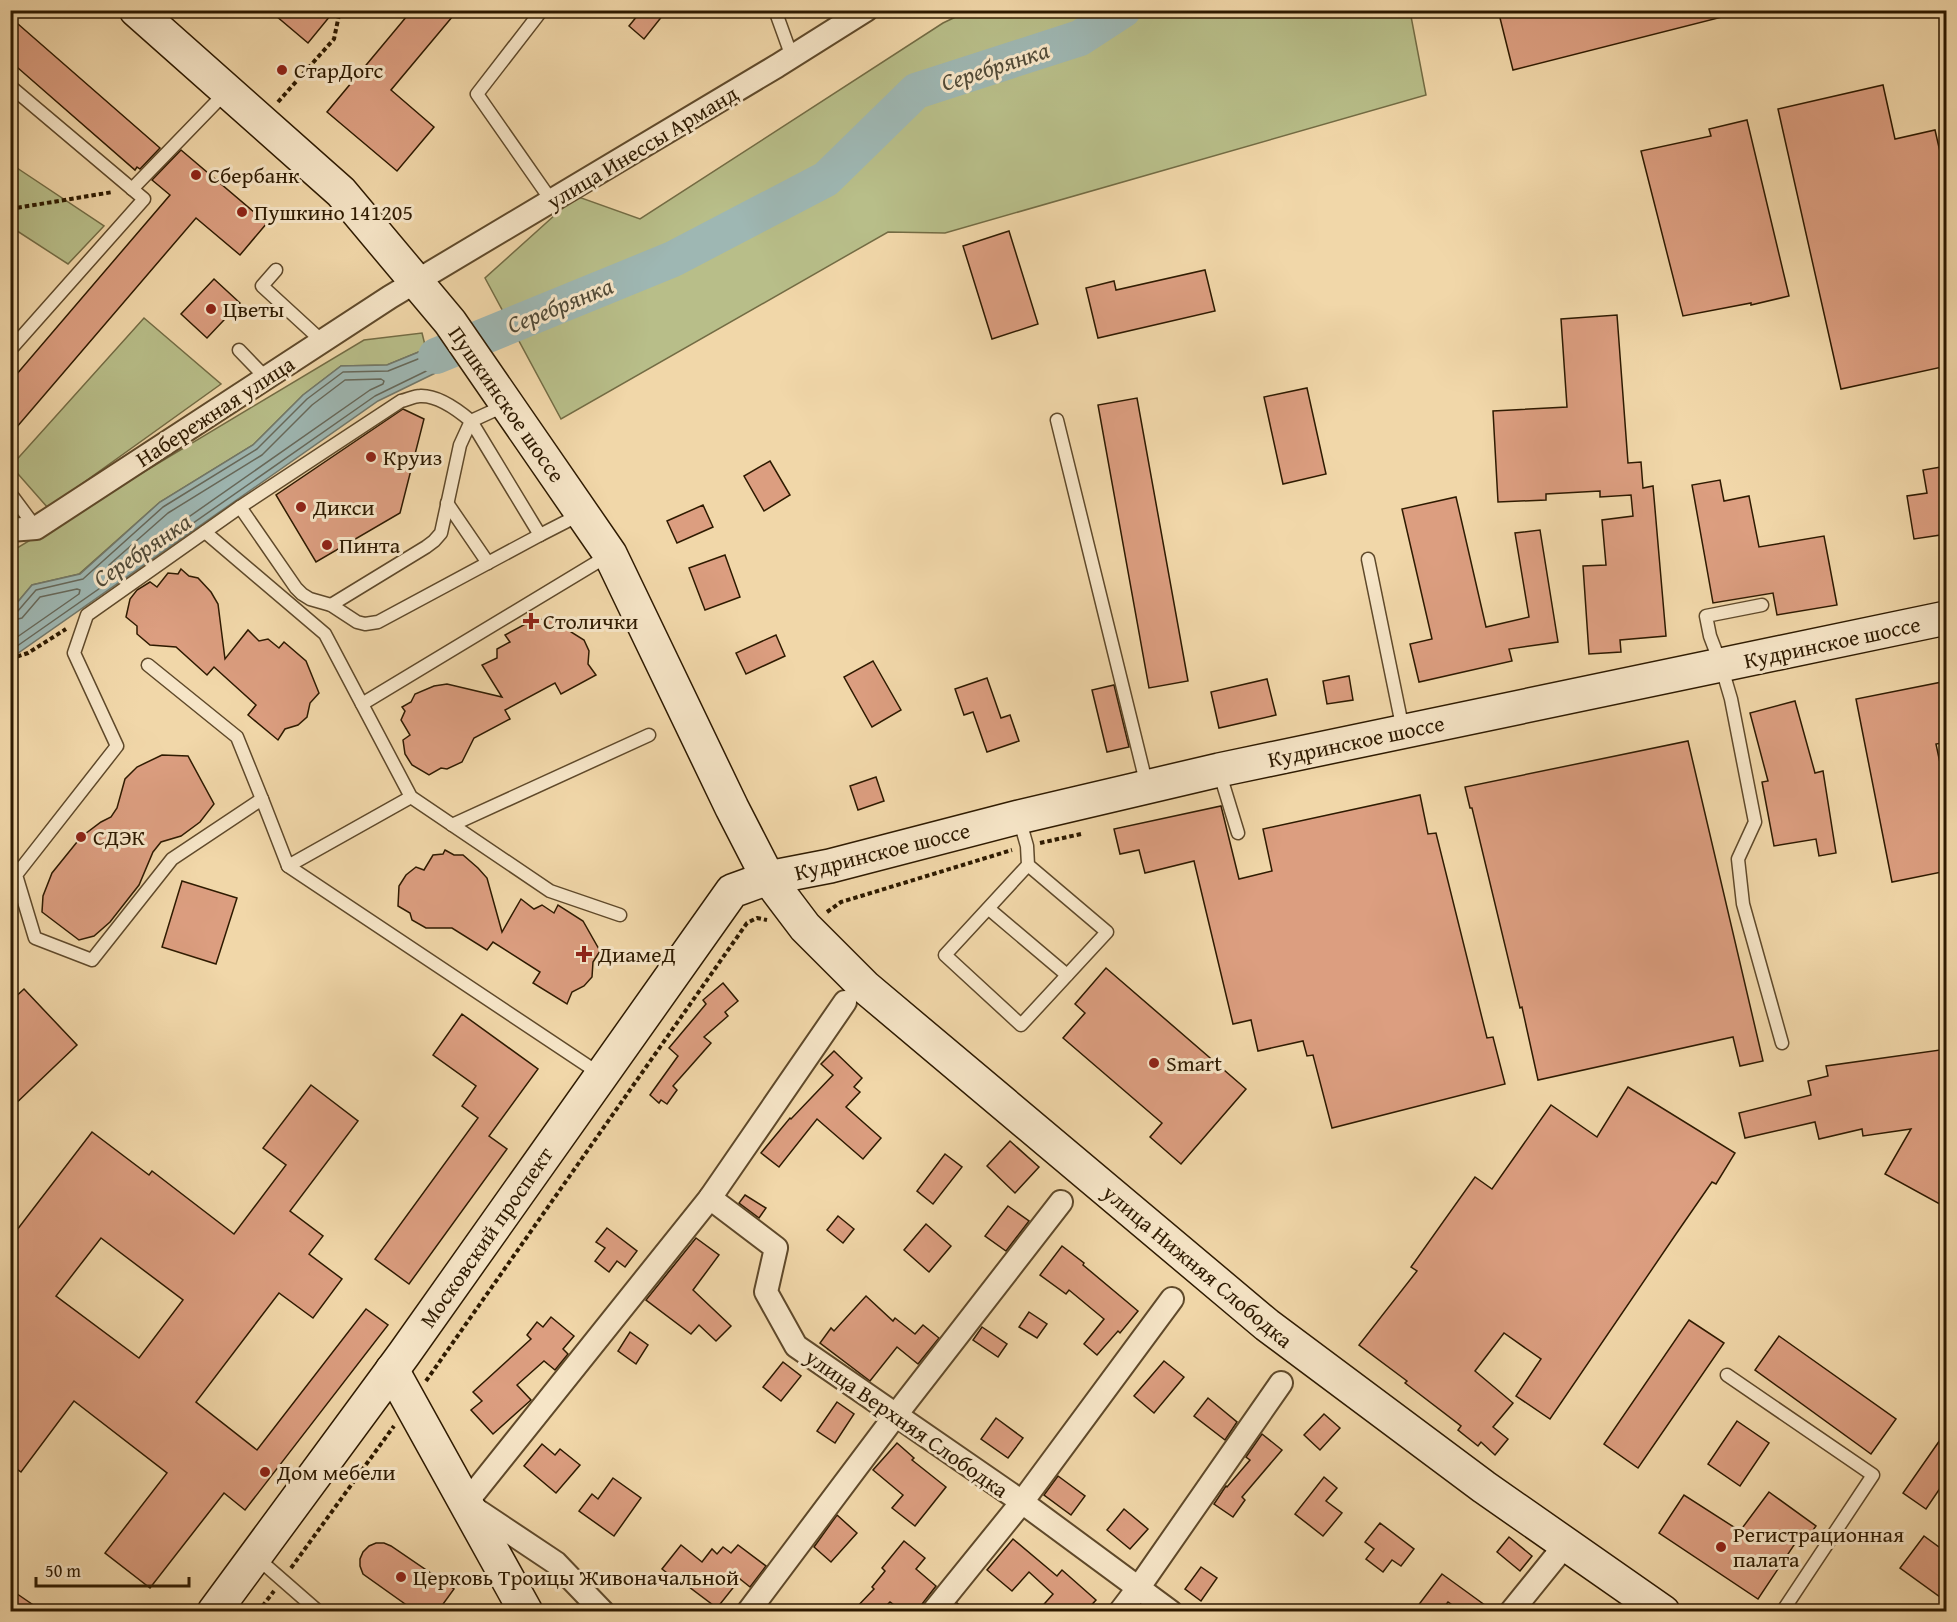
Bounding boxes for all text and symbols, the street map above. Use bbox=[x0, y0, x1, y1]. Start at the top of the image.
water label: Серебрянка bbox=[937, 32, 1053, 100]
place label: СтарДогс bbox=[294, 54, 384, 86]
marker: СтарДогс bbox=[275, 63, 289, 77]
street label: улица Инессы Арманд bbox=[539, 77, 744, 217]
place label: Сбербанк bbox=[208, 159, 300, 191]
marker: Сбербанк bbox=[189, 168, 203, 182]
place label: Пушкино 141205 bbox=[254, 196, 413, 228]
marker: Пушкино 141205 bbox=[235, 205, 249, 219]
water label: Серебрянка bbox=[502, 268, 618, 342]
place label: Цветы bbox=[223, 293, 284, 325]
marker: Цветы bbox=[204, 302, 218, 316]
street label: Пушкинское шоссе bbox=[441, 319, 573, 489]
street label: Набережная улица bbox=[129, 347, 301, 474]
place label: Круиз bbox=[383, 441, 442, 473]
marker: Круиз bbox=[364, 450, 378, 464]
place label: Дикси bbox=[312, 491, 375, 523]
marker: Дикси bbox=[294, 500, 308, 514]
water label: Серебрянка bbox=[86, 504, 198, 596]
place label: Пинта bbox=[339, 529, 401, 561]
marker: Пинта bbox=[320, 538, 334, 552]
place label: Столички bbox=[543, 605, 638, 637]
street label: Кудринское шоссе bbox=[1741, 608, 1923, 676]
marker: Столички bbox=[524, 614, 538, 628]
street label: Кудринское шоссе bbox=[1265, 707, 1447, 775]
street label: Кудринское шоссе bbox=[791, 814, 973, 888]
place label: СДЭК bbox=[93, 821, 146, 853]
marker: СДЭК bbox=[74, 830, 88, 844]
place label: ДиамеД bbox=[597, 938, 676, 970]
marker: ДиамеД bbox=[575, 945, 593, 963]
place label: Smart bbox=[1166, 1047, 1222, 1079]
marker: Smart bbox=[1147, 1056, 1161, 1070]
street label: Московский проспект bbox=[411, 1140, 561, 1334]
street label: улица Нижняя Слободка bbox=[1095, 1176, 1300, 1356]
street label: улица Верхняя Слободка bbox=[798, 1340, 1016, 1506]
place label: Дом мебели bbox=[276, 1456, 396, 1488]
marker: Дом мебели bbox=[258, 1465, 272, 1479]
place label: Регистрационная палата bbox=[1733, 1518, 1904, 1575]
marker: Регистрационная палата bbox=[1714, 1540, 1728, 1554]
scale bar bbox=[36, 1550, 189, 1588]
text: 50 m bbox=[45, 1557, 81, 1584]
place label: Церковь Троицы Живоначальной bbox=[413, 1561, 739, 1593]
marker: Церковь Троицы Живоначальной bbox=[394, 1570, 408, 1584]

